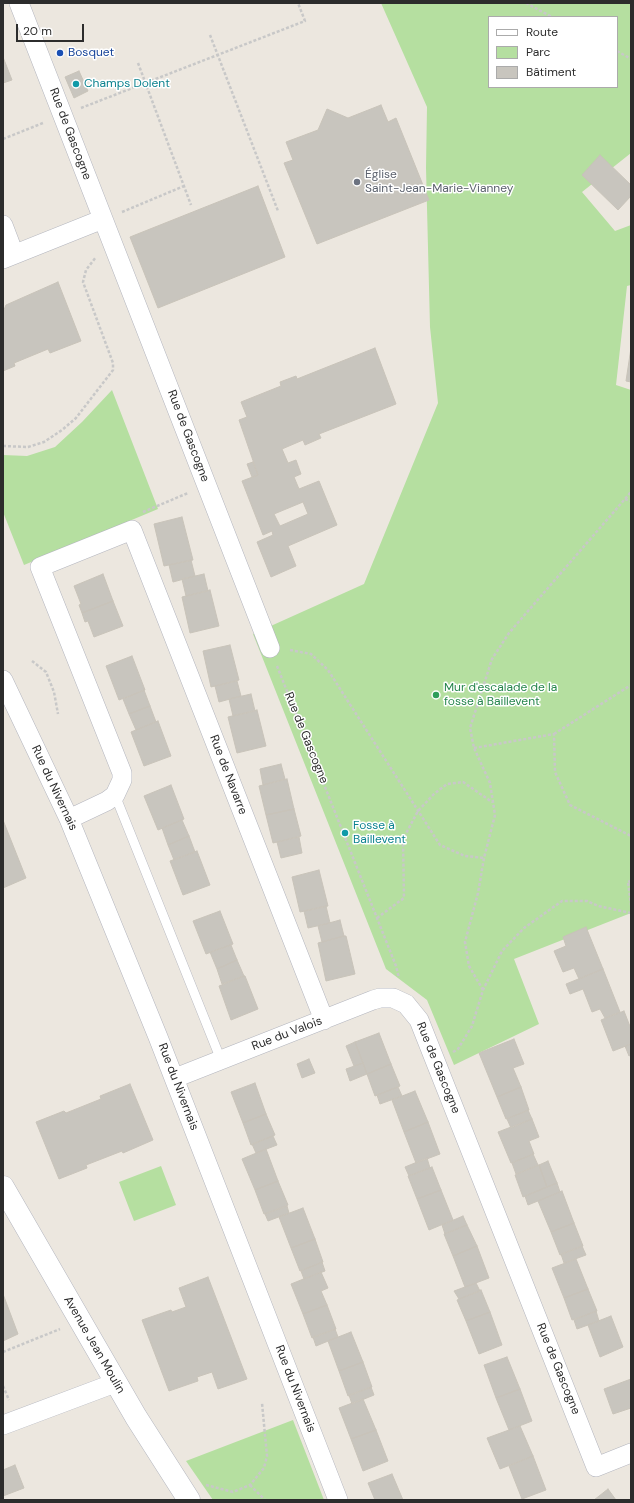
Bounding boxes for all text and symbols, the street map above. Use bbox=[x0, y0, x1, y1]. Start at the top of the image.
scale bar bbox=[18, 16, 86, 42]
legend bbox=[488, 16, 618, 88]
text: 20 m bbox=[23, 23, 52, 39]
text: Route bbox=[526, 24, 558, 40]
text: Parc bbox=[526, 44, 550, 60]
place label: Bosquet bbox=[68, 46, 114, 60]
marker: Bosquet bbox=[55, 48, 65, 58]
text: Bâtiment bbox=[526, 64, 576, 80]
place label: Champs Dolent bbox=[84, 77, 170, 91]
marker: Champs Dolent bbox=[71, 79, 81, 89]
street label: Rue de Gascogne bbox=[46, 86, 94, 182]
place label: Église Saint-Jean-Marie-Vianney bbox=[365, 168, 513, 196]
marker: Église Saint-Jean-Marie-Vianney bbox=[352, 177, 362, 187]
street label: Rue de Gascogne bbox=[164, 388, 212, 484]
place label: Mur d'escalade de la fosse à Baillevent bbox=[444, 681, 557, 709]
street label: Rue de Gascogne bbox=[281, 690, 331, 786]
marker: Mur d'escalade de la fosse à Baillevent bbox=[431, 690, 441, 700]
street label: Rue de Navarre bbox=[206, 733, 250, 817]
street label: Rue du Nivernais bbox=[28, 743, 80, 833]
place label: Fosse à Baillevent bbox=[353, 819, 406, 847]
marker: Fosse à Baillevent bbox=[340, 828, 350, 838]
street label: Rue du Valois bbox=[250, 1014, 324, 1054]
street label: Rue de Gascogne bbox=[413, 1020, 463, 1116]
street label: Rue du Nivernais bbox=[155, 1041, 201, 1133]
street label: Avenue Jean Moulin bbox=[60, 1294, 128, 1396]
street label: Rue de Gascogne bbox=[533, 1321, 583, 1417]
street label: Rue du Nivernais bbox=[272, 1343, 318, 1435]

